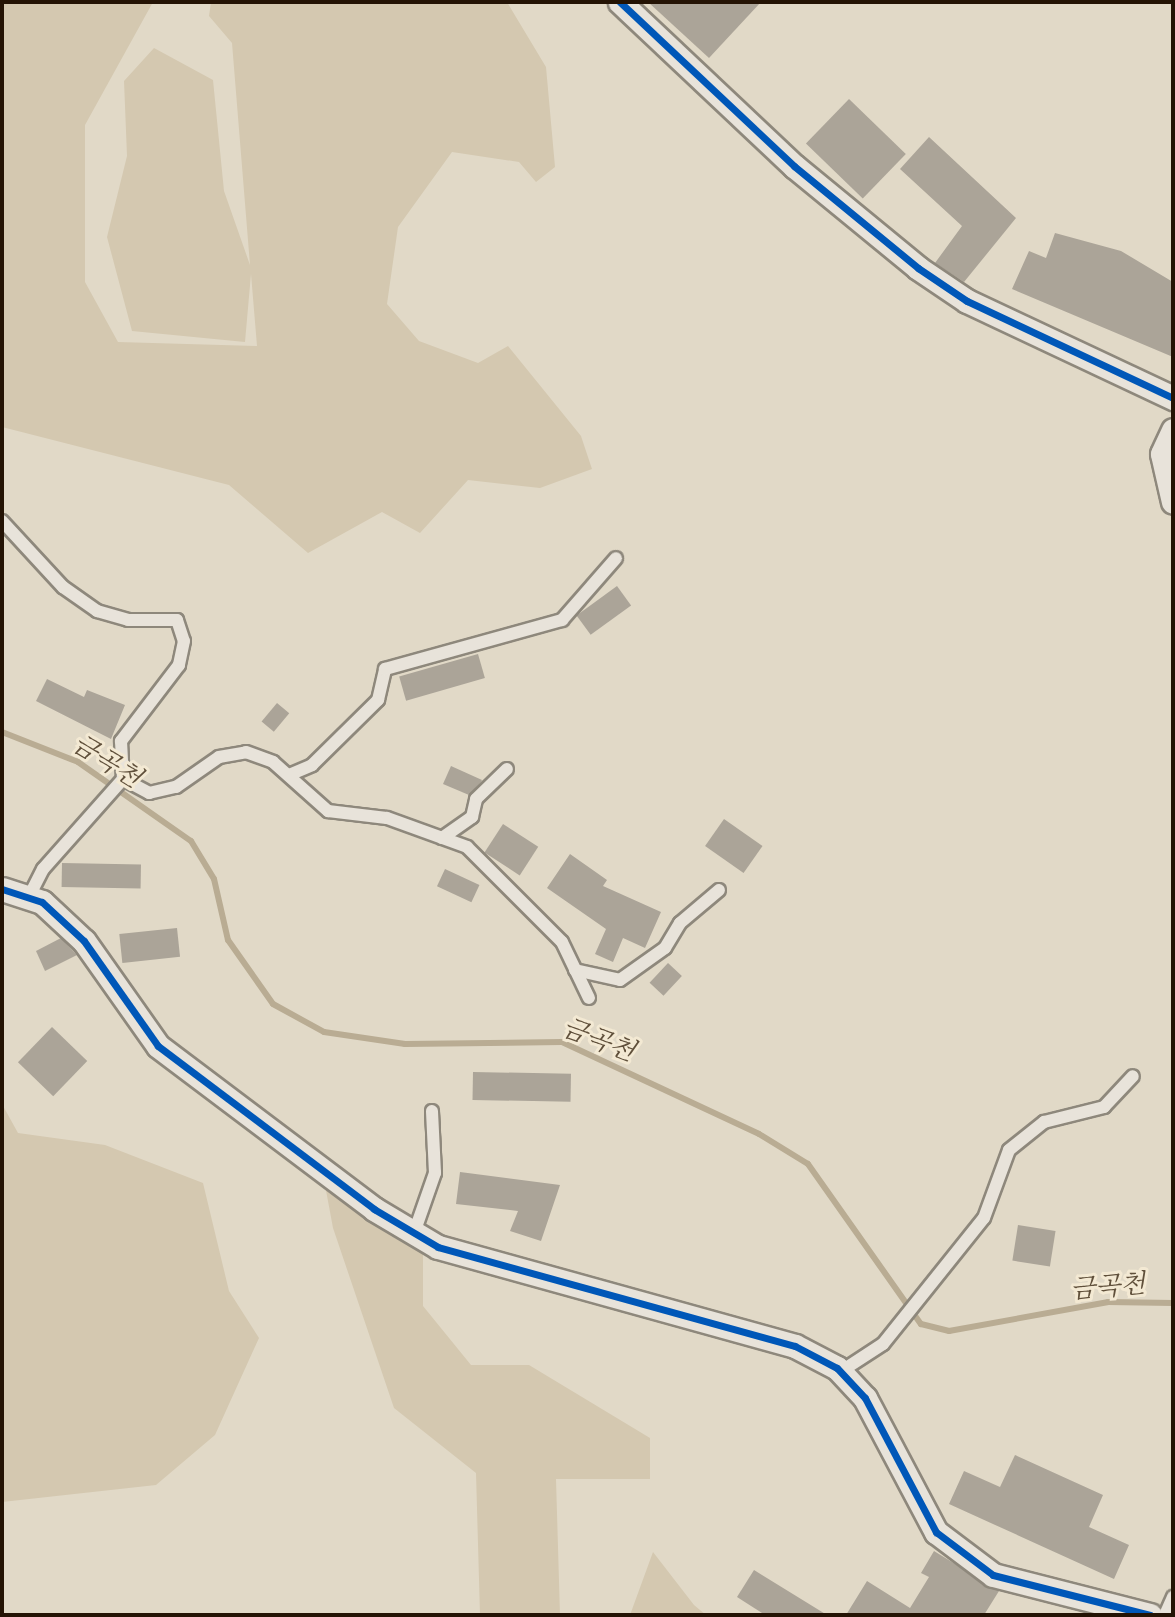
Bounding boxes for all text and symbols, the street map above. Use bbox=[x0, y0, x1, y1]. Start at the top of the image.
water label: 금곡천 bbox=[66, 729, 146, 795]
water label: 금곡천 bbox=[557, 1013, 639, 1069]
water label: 금곡천 bbox=[1069, 1269, 1147, 1307]

